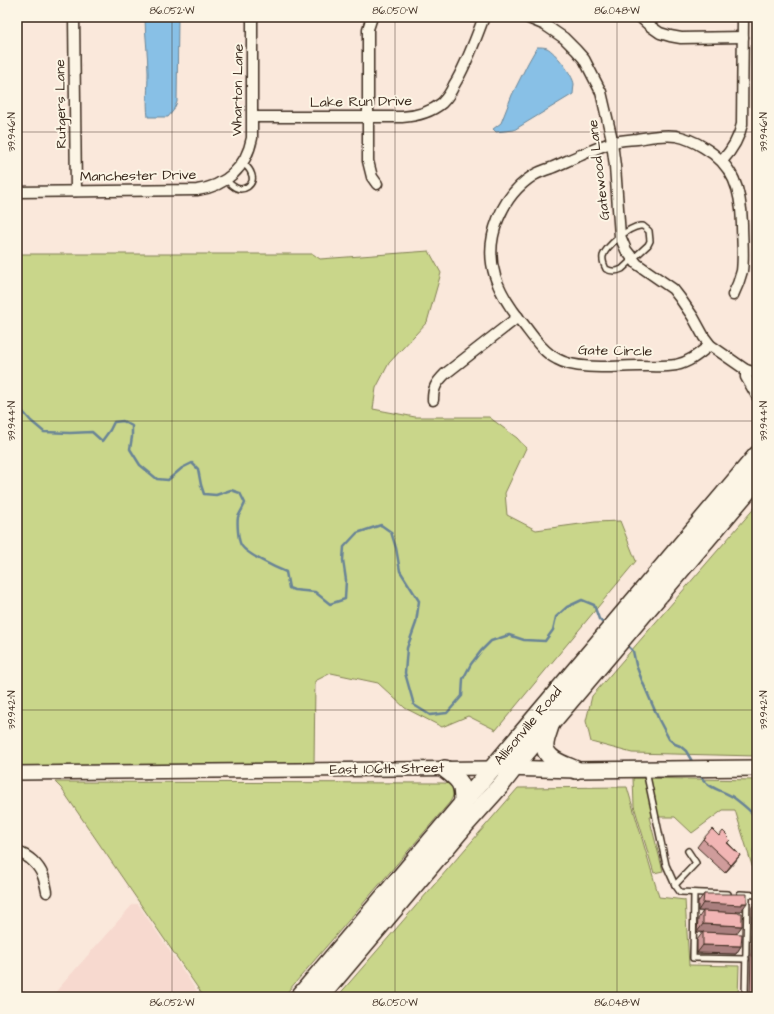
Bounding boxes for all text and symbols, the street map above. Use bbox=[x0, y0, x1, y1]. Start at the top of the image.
text: 86.052°W bbox=[150, 4, 195, 18]
text: 86.050°W bbox=[372, 4, 418, 18]
text: 86.048°W bbox=[594, 4, 640, 18]
street label: Wharton Lane bbox=[227, 43, 249, 136]
street label: Rutgers Lane bbox=[50, 59, 72, 149]
street label: Lake Run Drive bbox=[310, 91, 413, 113]
text: 39.946°N bbox=[5, 112, 19, 152]
text: 39.946°N bbox=[757, 112, 771, 152]
street label: Gatewood Lane bbox=[583, 118, 615, 221]
street label: Manchester Drive bbox=[80, 165, 197, 187]
street label: Gate Circle bbox=[578, 340, 653, 362]
text: 39.944°N bbox=[5, 401, 19, 441]
text: 39.944°N bbox=[757, 401, 771, 441]
street label: Allisonville Road bbox=[489, 683, 567, 769]
text: 39.942°N bbox=[5, 691, 19, 729]
text: 39.942°N bbox=[757, 691, 771, 729]
street label: East 106th Street bbox=[330, 758, 445, 780]
text: 86.052°W bbox=[150, 996, 195, 1010]
text: 86.050°W bbox=[372, 996, 418, 1010]
text: 86.048°W bbox=[594, 996, 640, 1010]

